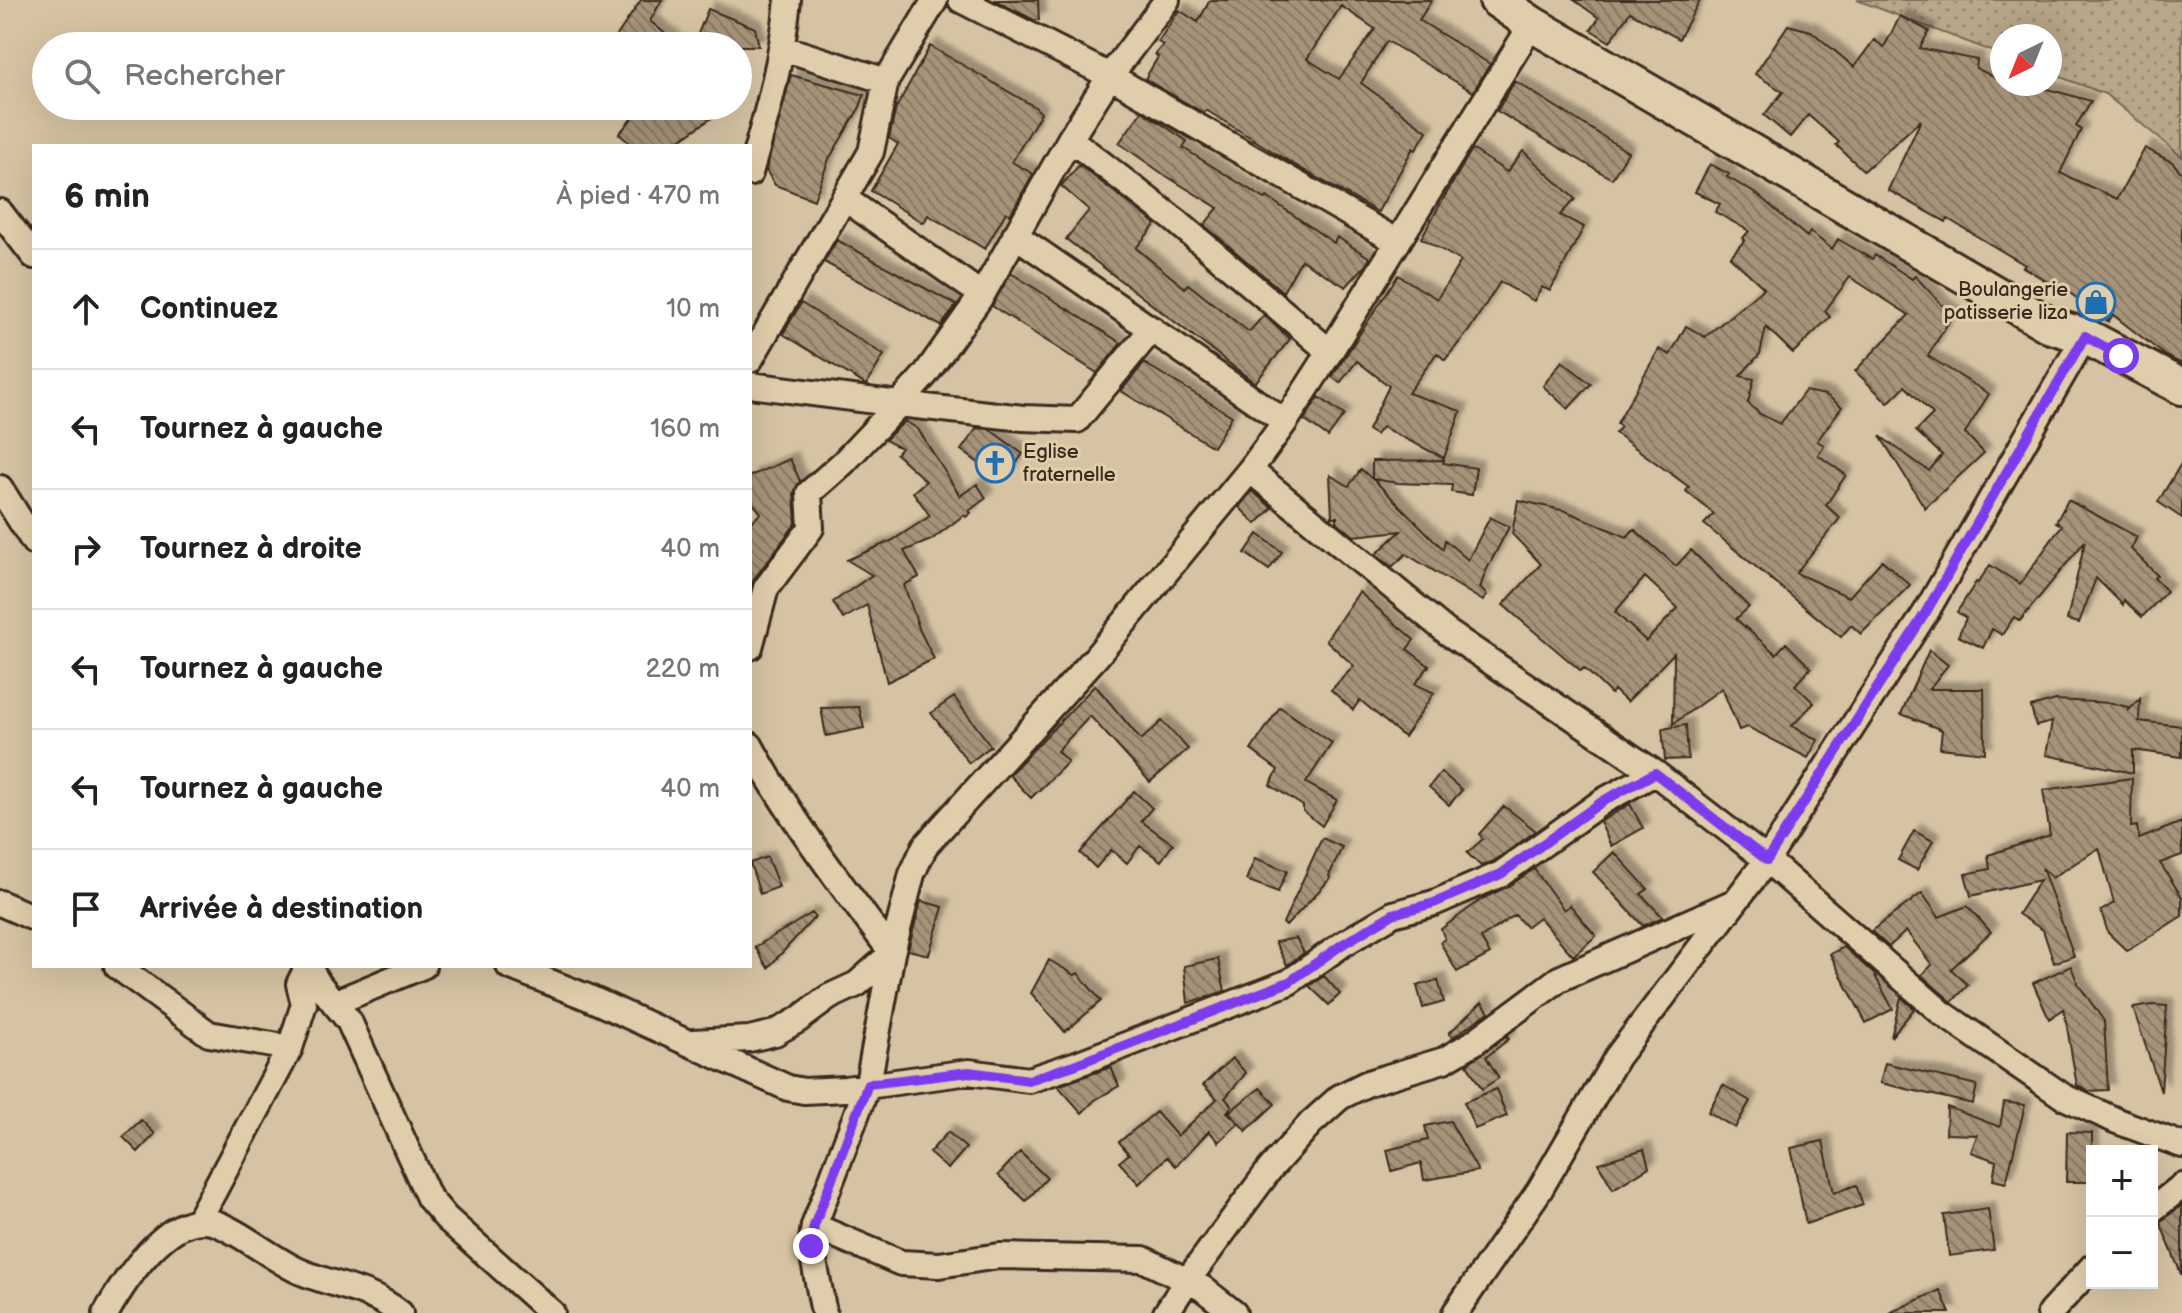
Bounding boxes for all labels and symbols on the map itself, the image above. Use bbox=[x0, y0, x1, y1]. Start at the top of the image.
north arrow bbox=[1990, 24, 2062, 96]
place label: Boulangerie patisserie liza bbox=[1944, 278, 2068, 325]
shop icon: Boulangerie patisserie liza bbox=[2075, 281, 2117, 323]
route start bbox=[2103, 338, 2139, 374]
place label: Eglise fraternelle bbox=[1023, 440, 1116, 487]
church icon: Eglise fraternelle bbox=[974, 442, 1016, 484]
route end bbox=[793, 1228, 829, 1264]

